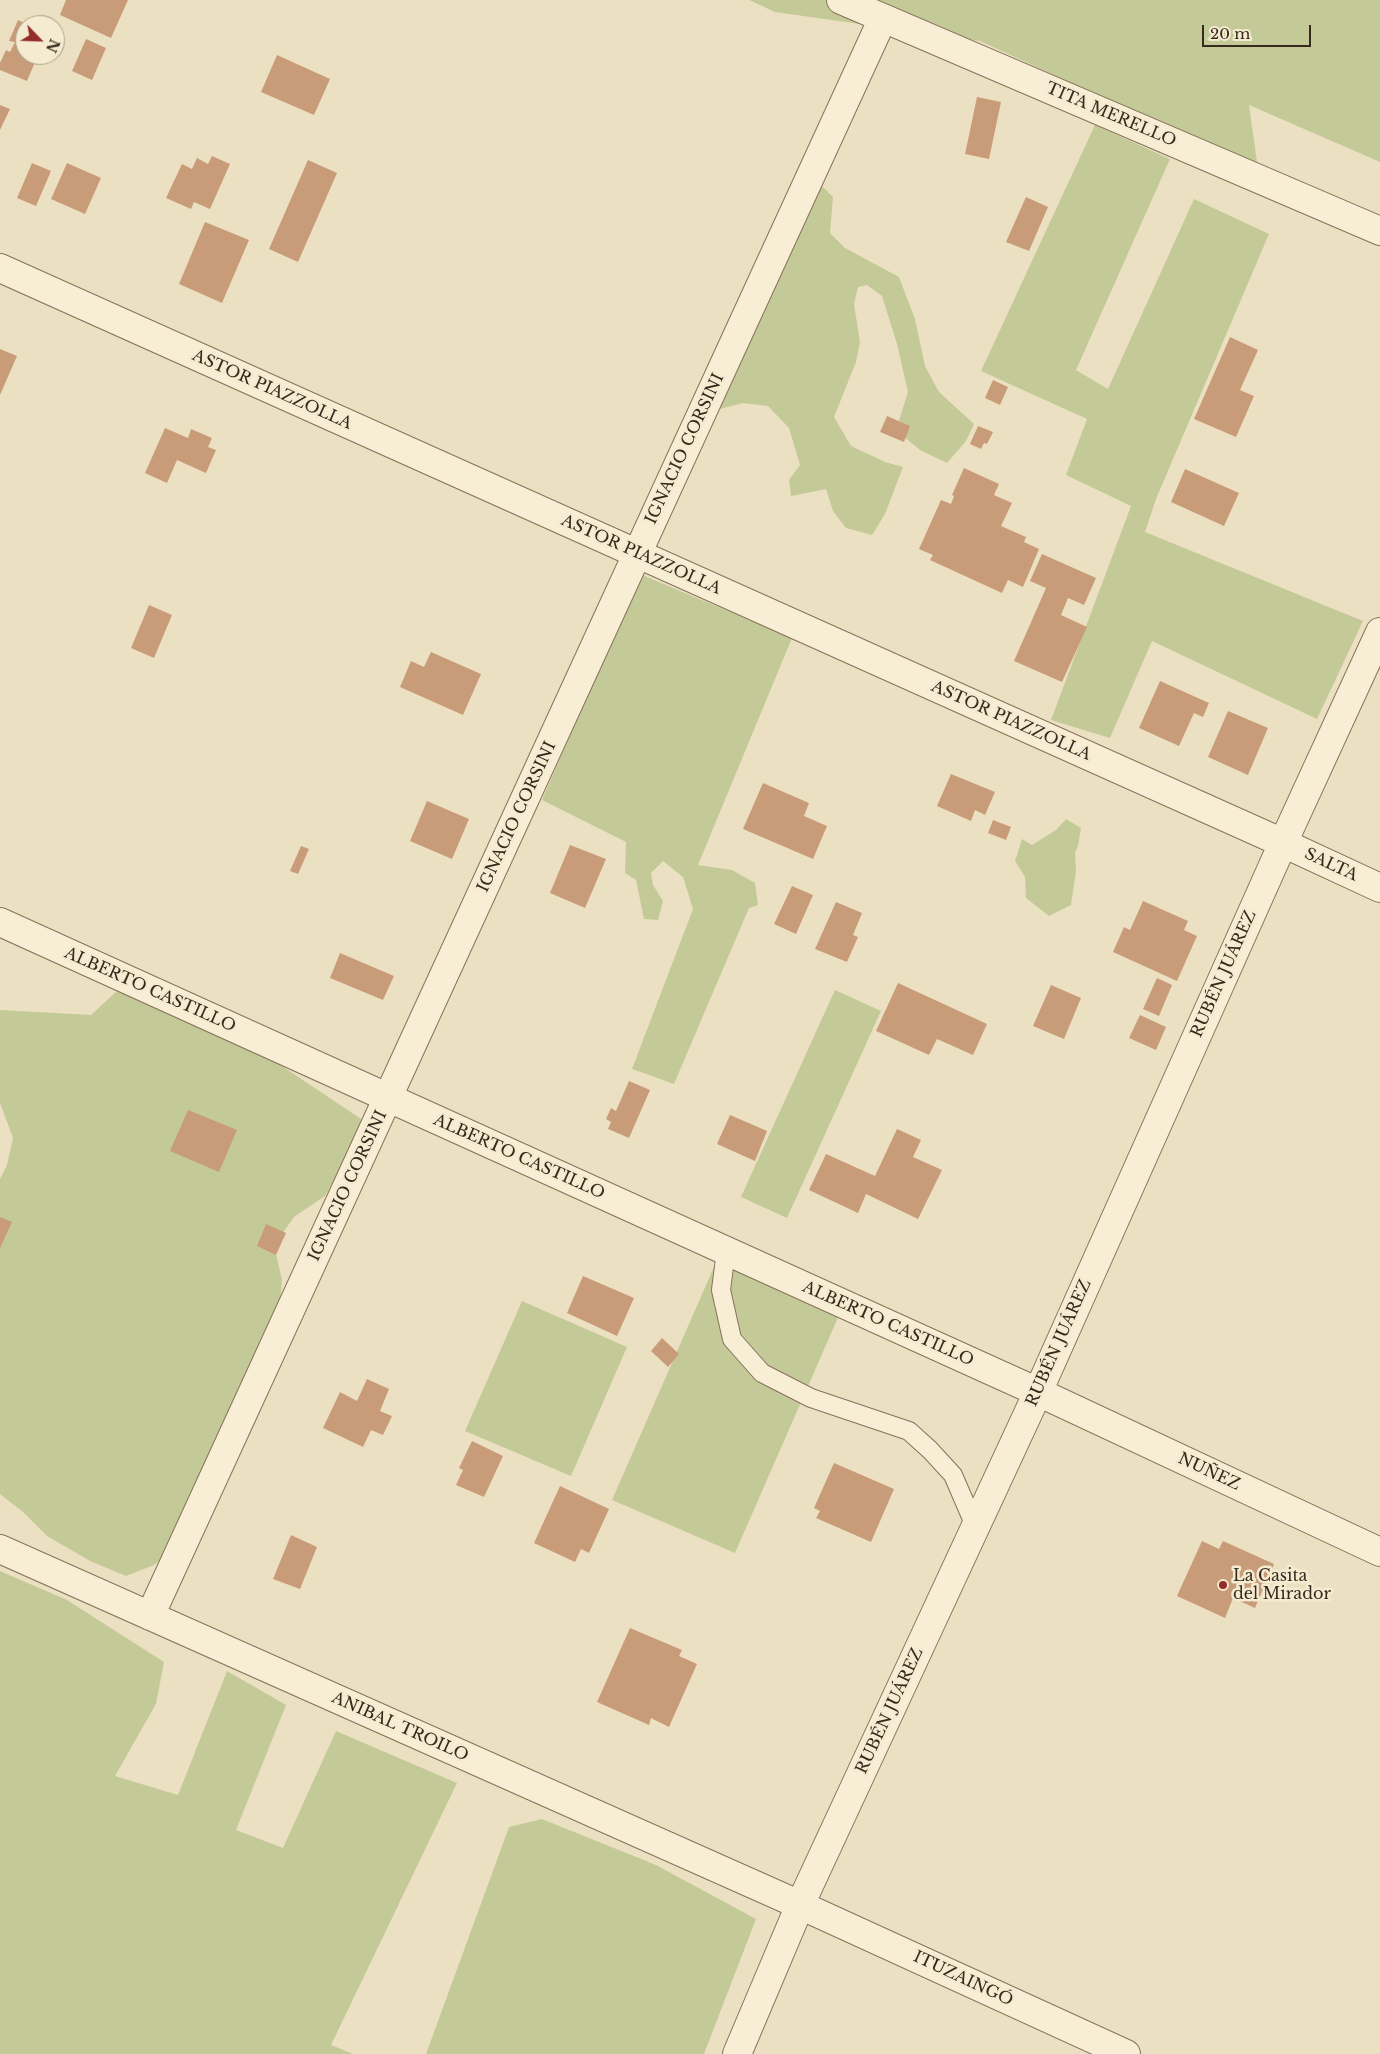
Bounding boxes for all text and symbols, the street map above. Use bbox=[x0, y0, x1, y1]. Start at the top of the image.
north arrow bbox=[15, 15, 65, 65]
scale bar bbox=[1205, 15, 1314, 47]
text: 20 m bbox=[1210, 24, 1250, 43]
text: N bbox=[42, 36, 64, 55]
street label: TITA MERELLO bbox=[1043, 79, 1179, 151]
street label: ASTOR PIAZZOLLA bbox=[189, 346, 355, 434]
street label: IGNACIO CORSINI bbox=[642, 371, 728, 527]
street label: ASTOR PIAZZOLLA bbox=[558, 511, 724, 599]
street label: ASTOR PIAZZOLLA bbox=[928, 677, 1094, 765]
street label: IGNACIO CORSINI bbox=[474, 739, 560, 895]
street label: SALTA bbox=[1301, 844, 1361, 886]
street label: RUBÉN JUÁREZ bbox=[1187, 907, 1261, 1041]
street label: ALBERTO CASTILLO bbox=[61, 943, 239, 1037]
street label: IGNACIO CORSINI bbox=[305, 1108, 391, 1264]
street label: ALBERTO CASTILLO bbox=[430, 1110, 608, 1204]
street label: RUBÉN JUÁREZ bbox=[1022, 1276, 1096, 1410]
street label: ALBERTO CASTILLO bbox=[799, 1277, 977, 1371]
street label: NUÑEZ bbox=[1175, 1449, 1243, 1495]
place label: La Casita del Mirador bbox=[1233, 1566, 1331, 1604]
marker: La Casita del Mirador bbox=[1217, 1579, 1229, 1591]
street label: RUBÉN JUÁREZ bbox=[852, 1645, 928, 1777]
street label: ANIBAL TROILO bbox=[329, 1688, 471, 1766]
street label: ITUZAINGÓ bbox=[910, 1948, 1016, 2010]

